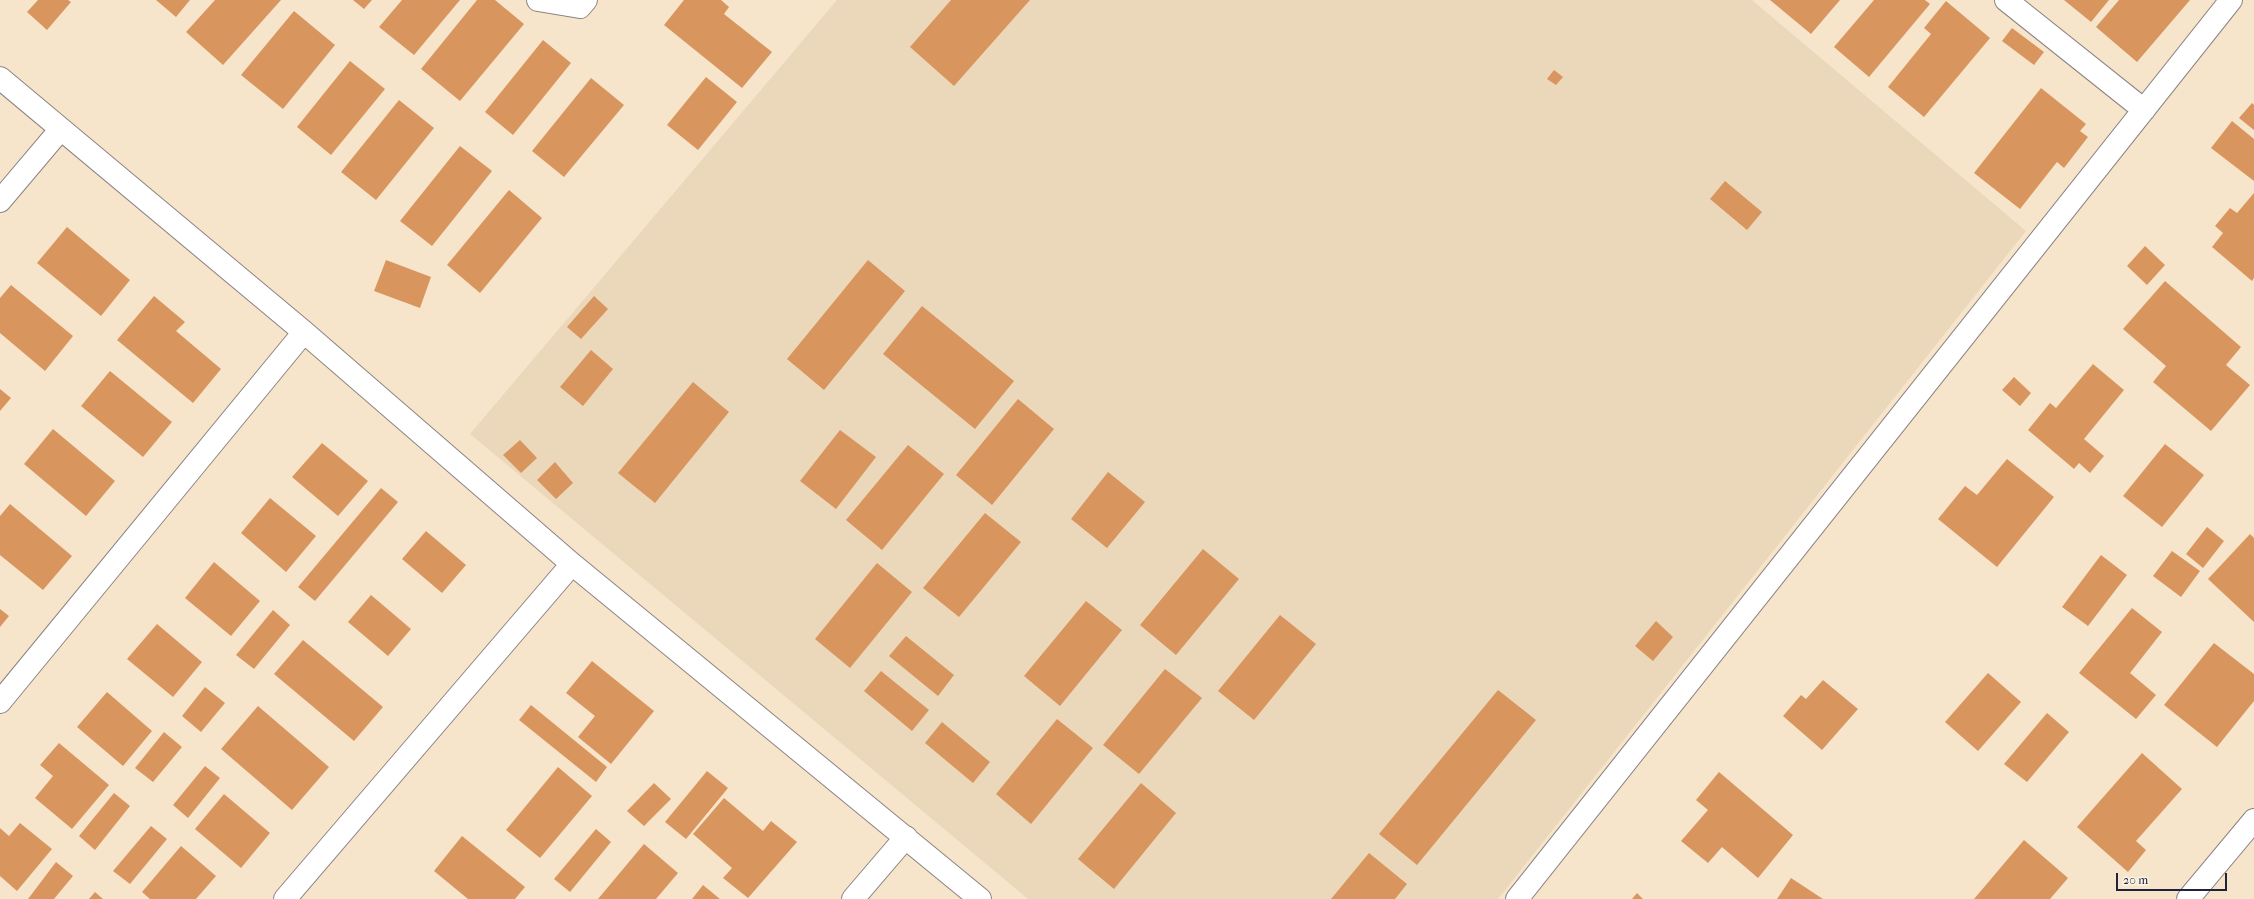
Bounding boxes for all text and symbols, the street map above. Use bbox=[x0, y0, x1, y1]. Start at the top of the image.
scale bar bbox=[2118, 865, 2229, 891]
text: 20 m bbox=[2123, 873, 2148, 887]

